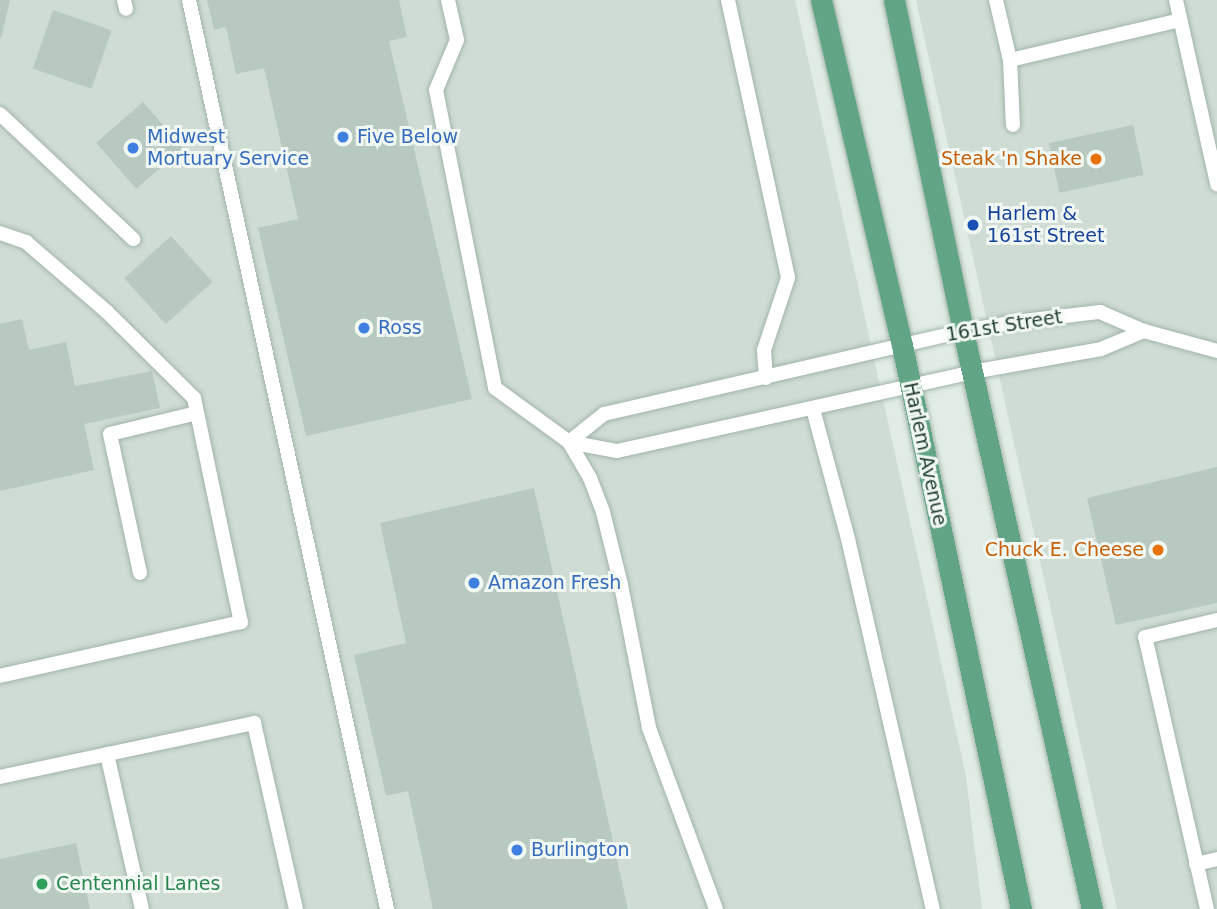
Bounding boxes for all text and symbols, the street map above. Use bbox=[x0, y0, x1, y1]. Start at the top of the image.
place label: Midwest Mortuary Service bbox=[147, 126, 309, 170]
place label: Five Below bbox=[357, 126, 458, 148]
marker: Five Below bbox=[335, 129, 351, 145]
marker: Midwest Mortuary Service bbox=[125, 140, 141, 156]
place label: Steak 'n Shake bbox=[941, 148, 1082, 170]
marker: Steak 'n Shake bbox=[1088, 151, 1104, 167]
place label: Harlem & 161st Street bbox=[987, 203, 1104, 247]
marker: Harlem & 161st Street bbox=[965, 217, 981, 233]
street label: 161st Street bbox=[944, 306, 1064, 346]
place label: Ross bbox=[378, 317, 422, 339]
marker: Ross bbox=[356, 320, 372, 336]
street label: Harlem Avenue bbox=[899, 380, 951, 528]
place label: Chuck E. Cheese bbox=[985, 539, 1144, 561]
marker: Chuck E. Cheese bbox=[1150, 542, 1166, 558]
place label: Amazon Fresh bbox=[488, 572, 621, 594]
marker: Amazon Fresh bbox=[466, 575, 482, 591]
place label: Burlington bbox=[531, 839, 630, 861]
marker: Burlington bbox=[509, 842, 525, 858]
place label: Centennial Lanes bbox=[56, 873, 220, 895]
marker: Centennial Lanes bbox=[34, 876, 50, 892]

